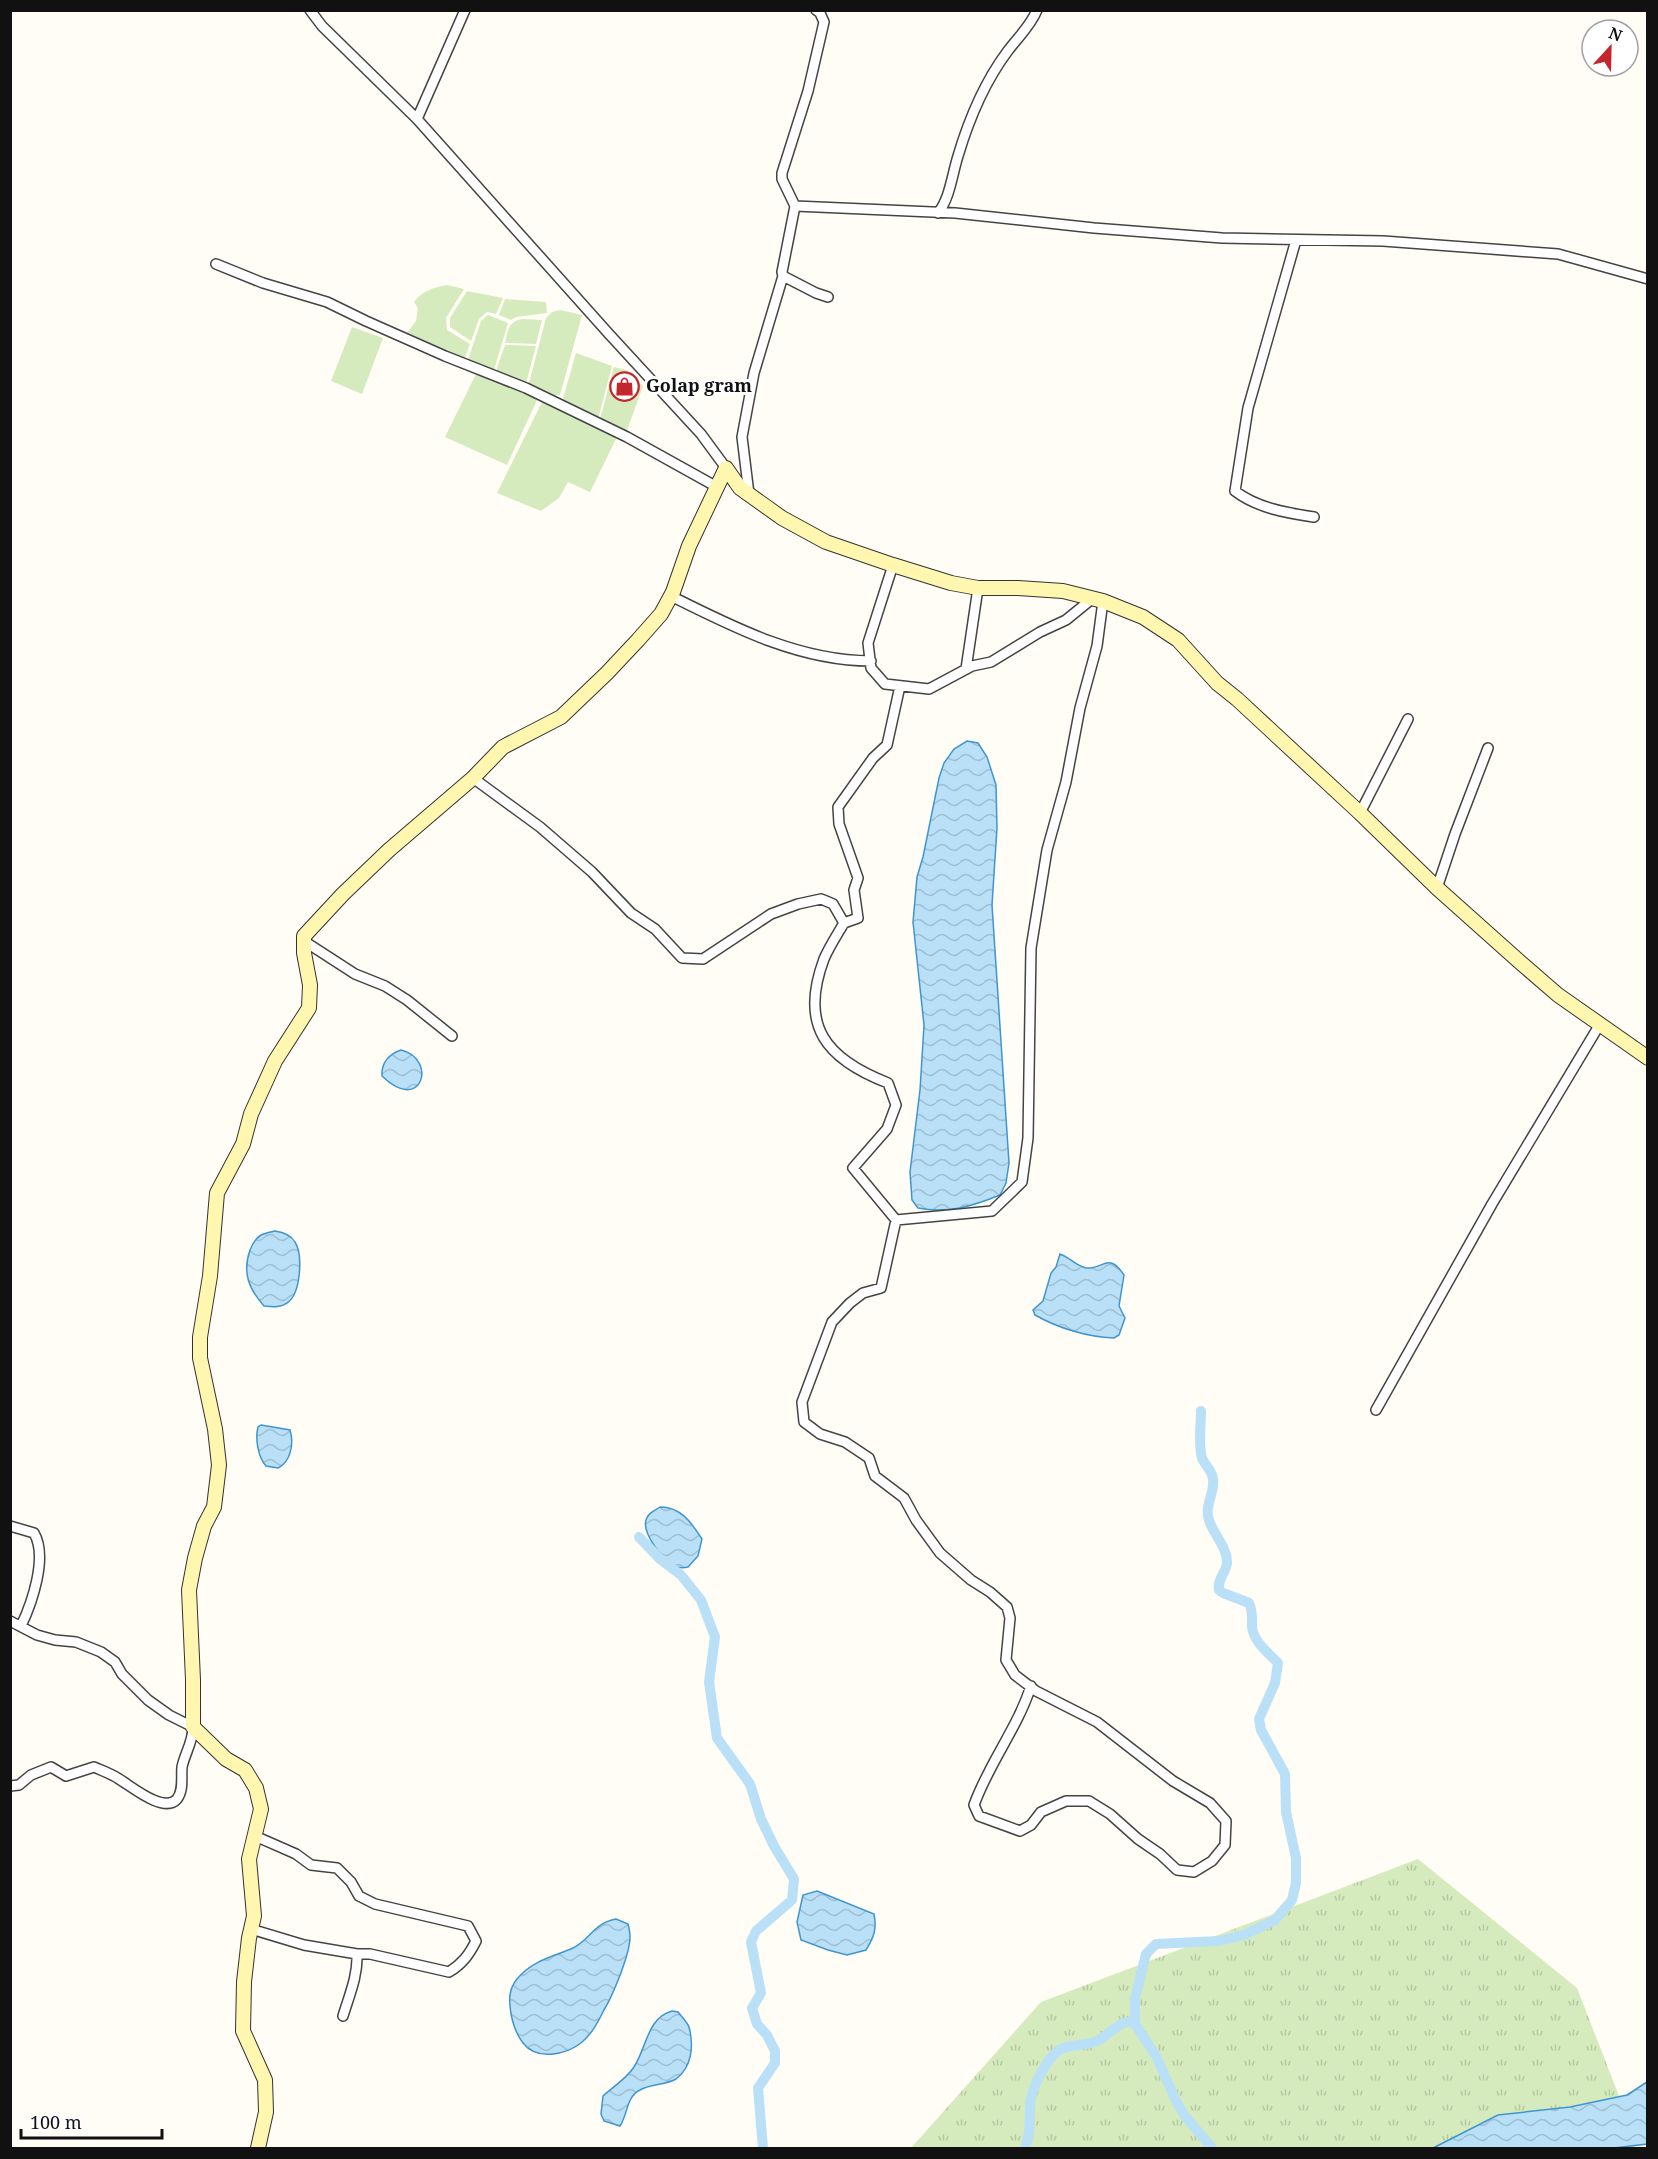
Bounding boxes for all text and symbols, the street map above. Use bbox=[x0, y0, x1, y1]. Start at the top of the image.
north arrow bbox=[1580, 18, 1640, 78]
text: N bbox=[1606, 22, 1626, 47]
shop icon: Golap gram bbox=[609, 370, 641, 402]
place label: Golap gram bbox=[646, 373, 752, 397]
scale bar bbox=[21, 2102, 162, 2140]
text: 100 m bbox=[30, 2110, 82, 2134]

